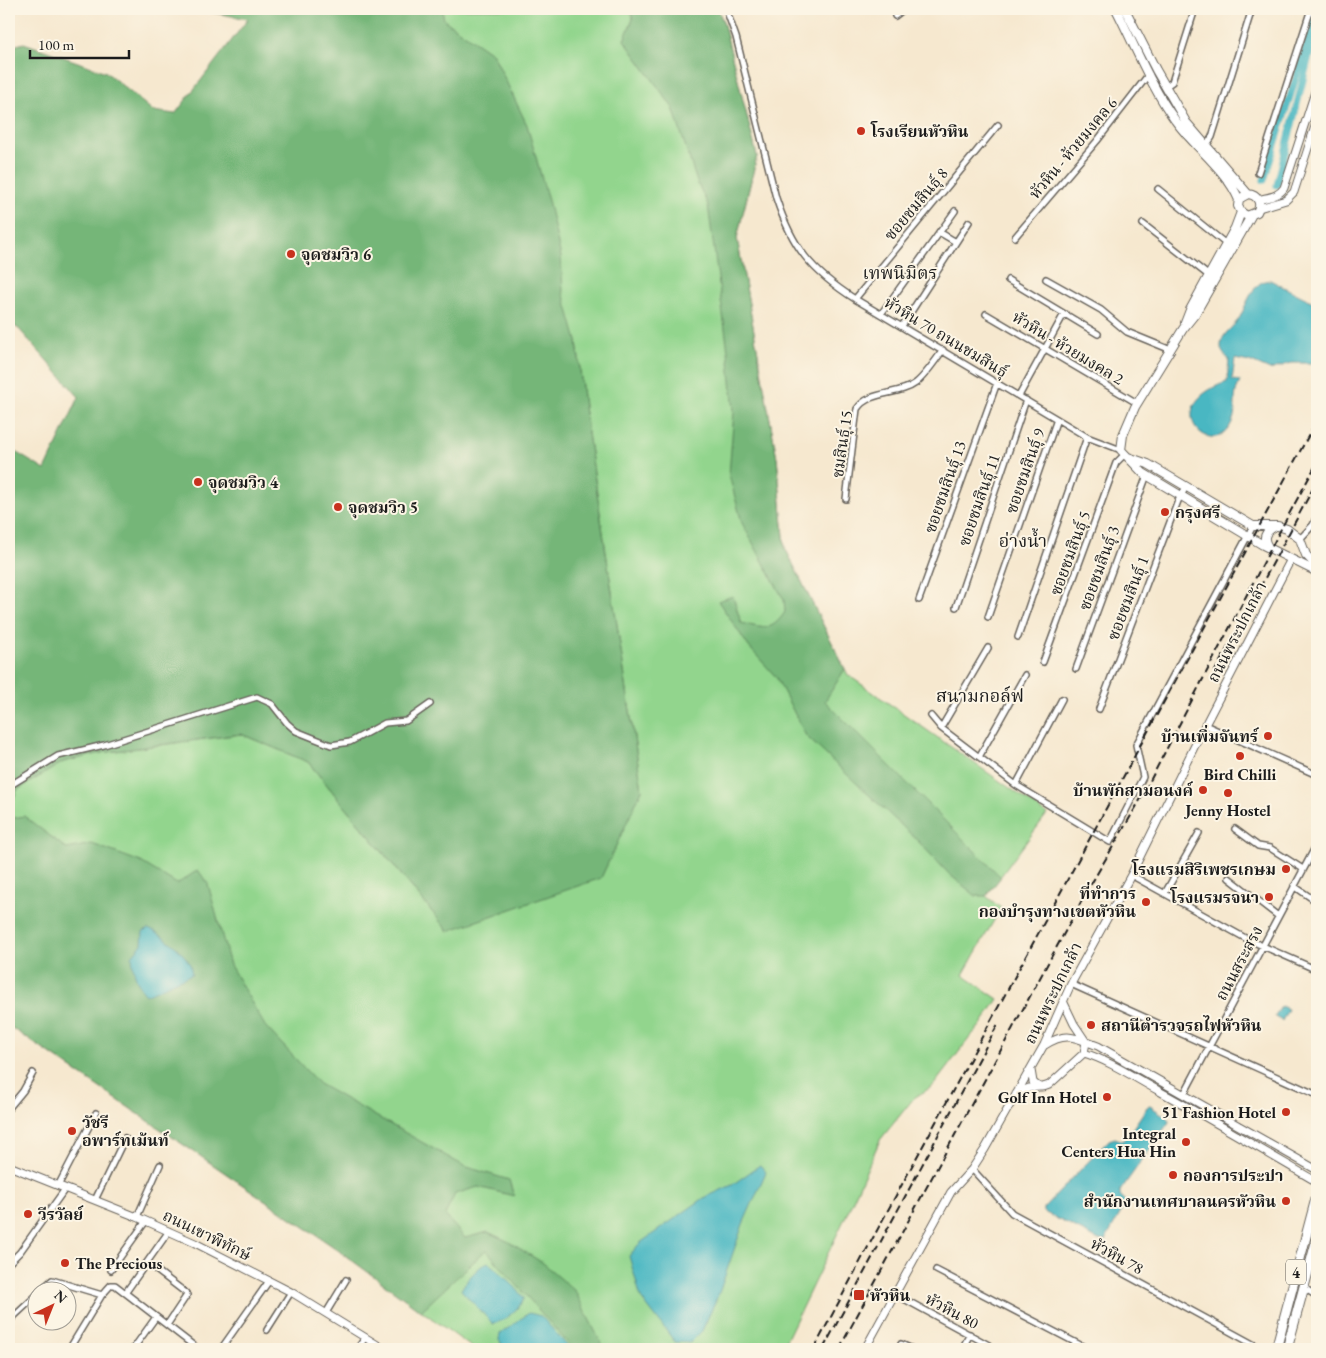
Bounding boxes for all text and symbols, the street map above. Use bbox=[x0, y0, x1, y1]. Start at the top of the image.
scale bar bbox=[30, 28, 129, 60]
text: 100 m bbox=[38, 35, 75, 54]
street label: หัวหิน - ห้วยมงคล 6 bbox=[1024, 93, 1122, 203]
place label: โรงเรียนหัวหิน bbox=[870, 121, 969, 142]
marker: โรงเรียนหัวหิน bbox=[855, 125, 867, 137]
street label: ซอยชมสินธุ์ 8 bbox=[879, 163, 954, 245]
place label: จุดชมวิว 6 bbox=[301, 244, 372, 266]
marker: จุดชมวิว 6 bbox=[285, 248, 297, 260]
district label: เทพนิมิตร bbox=[863, 261, 938, 284]
street label: หัวหิน 70 ถนนชมสินธุ์ bbox=[880, 292, 1012, 383]
street label: หัวหิน - ห้วยมงคล 2 bbox=[1008, 306, 1128, 390]
street label: ชมสินธุ์ 15 bbox=[827, 409, 858, 479]
street label: ซอยชมสินธุ์ 9 bbox=[1001, 425, 1050, 517]
street label: ซอยชมสินธุ์ 13 bbox=[919, 438, 972, 536]
street label: ซอยชมสินธุ์ 11 bbox=[953, 451, 1006, 549]
place label: จุดชมวิว 4 bbox=[208, 472, 279, 494]
marker: จุดชมวิว 4 bbox=[192, 476, 204, 488]
place label: จุดชมวิว 5 bbox=[348, 497, 418, 519]
marker: จุดชมวิว 5 bbox=[332, 501, 344, 513]
place label: กรุงศรี bbox=[1175, 502, 1220, 524]
marker: กรุงศรี bbox=[1159, 506, 1171, 518]
street label: ซอยชมสินธุ์ 5 bbox=[1045, 508, 1096, 599]
street label: ซอยชมสินธุ์ 3 bbox=[1074, 522, 1125, 614]
district label: อ่างน้ำ bbox=[999, 527, 1047, 552]
street label: ซอยชมสินธุ์ 1 bbox=[1102, 553, 1155, 644]
street label: ถนนพระปกเกล้า bbox=[1203, 578, 1271, 686]
district label: สนามกอล์ฟ bbox=[936, 684, 1024, 707]
place label: บ้านเพิ่มจันทร์ bbox=[1161, 725, 1260, 747]
marker: บ้านเพิ่มจันทร์ bbox=[1262, 730, 1274, 742]
marker: Bird Chilli bbox=[1234, 750, 1246, 762]
place label: Bird Chilli bbox=[1204, 764, 1277, 785]
place label: บ้านพักสามอนงค์ bbox=[1073, 780, 1194, 801]
marker: บ้านพักสามอนงค์ bbox=[1197, 784, 1209, 796]
marker: Jenny Hostel bbox=[1222, 787, 1234, 799]
place label: Jenny Hostel bbox=[1183, 800, 1271, 821]
place label: โรงแรมสิริเพชรเกษม bbox=[1131, 859, 1276, 880]
marker: โรงแรมสิริเพชรเกษม bbox=[1280, 863, 1292, 875]
place label: ที่ทำการ กองบำรุงทางเขตหัวหิน bbox=[979, 882, 1136, 923]
place label: โรงแรมรจนา bbox=[1170, 887, 1259, 908]
marker: โรงแรมรจนา bbox=[1263, 891, 1275, 903]
marker: ที่ทำการ กองบำรุงทางเขตหัวหิน bbox=[1140, 896, 1152, 908]
street label: ถนนสระสรง bbox=[1210, 922, 1268, 1004]
street label: ถนนพระปกเกล้า bbox=[1019, 939, 1087, 1047]
place label: สถานีตำรวจรถไฟหัวหิน bbox=[1101, 1015, 1262, 1036]
marker: สถานีตำรวจรถไฟหัวหิน bbox=[1085, 1019, 1097, 1031]
place label: Golf Inn Hotel bbox=[998, 1087, 1097, 1108]
marker: Golf Inn Hotel bbox=[1101, 1091, 1113, 1103]
place label: 51 Fashion Hotel bbox=[1162, 1102, 1276, 1123]
marker: 51 Fashion Hotel bbox=[1280, 1106, 1292, 1118]
place label: วัชรี อพาร์ทเม้นท์ bbox=[82, 1112, 170, 1151]
place label: Integral Centers Hua Hin bbox=[1062, 1123, 1176, 1162]
marker: วัชรี อพาร์ทเม้นท์ bbox=[66, 1125, 78, 1137]
marker: Integral Centers Hua Hin bbox=[1180, 1136, 1192, 1148]
place label: กองการประปา bbox=[1183, 1165, 1283, 1186]
marker: กองการประปา bbox=[1167, 1169, 1179, 1181]
place label: สำนักงานเทศบาลนครหัวหิน bbox=[1084, 1191, 1276, 1212]
marker: สำนักงานเทศบาลนครหัวหิน bbox=[1280, 1195, 1292, 1207]
place label: วีรวัลย์ bbox=[37, 1204, 84, 1225]
street label: ถนนเขาพิทักษ์ bbox=[159, 1205, 255, 1265]
marker: วีรวัลย์ bbox=[22, 1208, 34, 1220]
street label: หัวหิน 78 bbox=[1087, 1233, 1147, 1279]
place label: The Precious bbox=[75, 1253, 162, 1274]
marker: The Precious bbox=[59, 1257, 71, 1269]
road number: 4 bbox=[1286, 1260, 1306, 1284]
north arrow bbox=[28, 1280, 78, 1330]
place label: หัวหิน bbox=[870, 1285, 911, 1306]
text: N bbox=[51, 1286, 72, 1307]
marker: หัวหิน bbox=[852, 1288, 866, 1302]
street label: หัวหิน 80 bbox=[922, 1288, 983, 1334]

